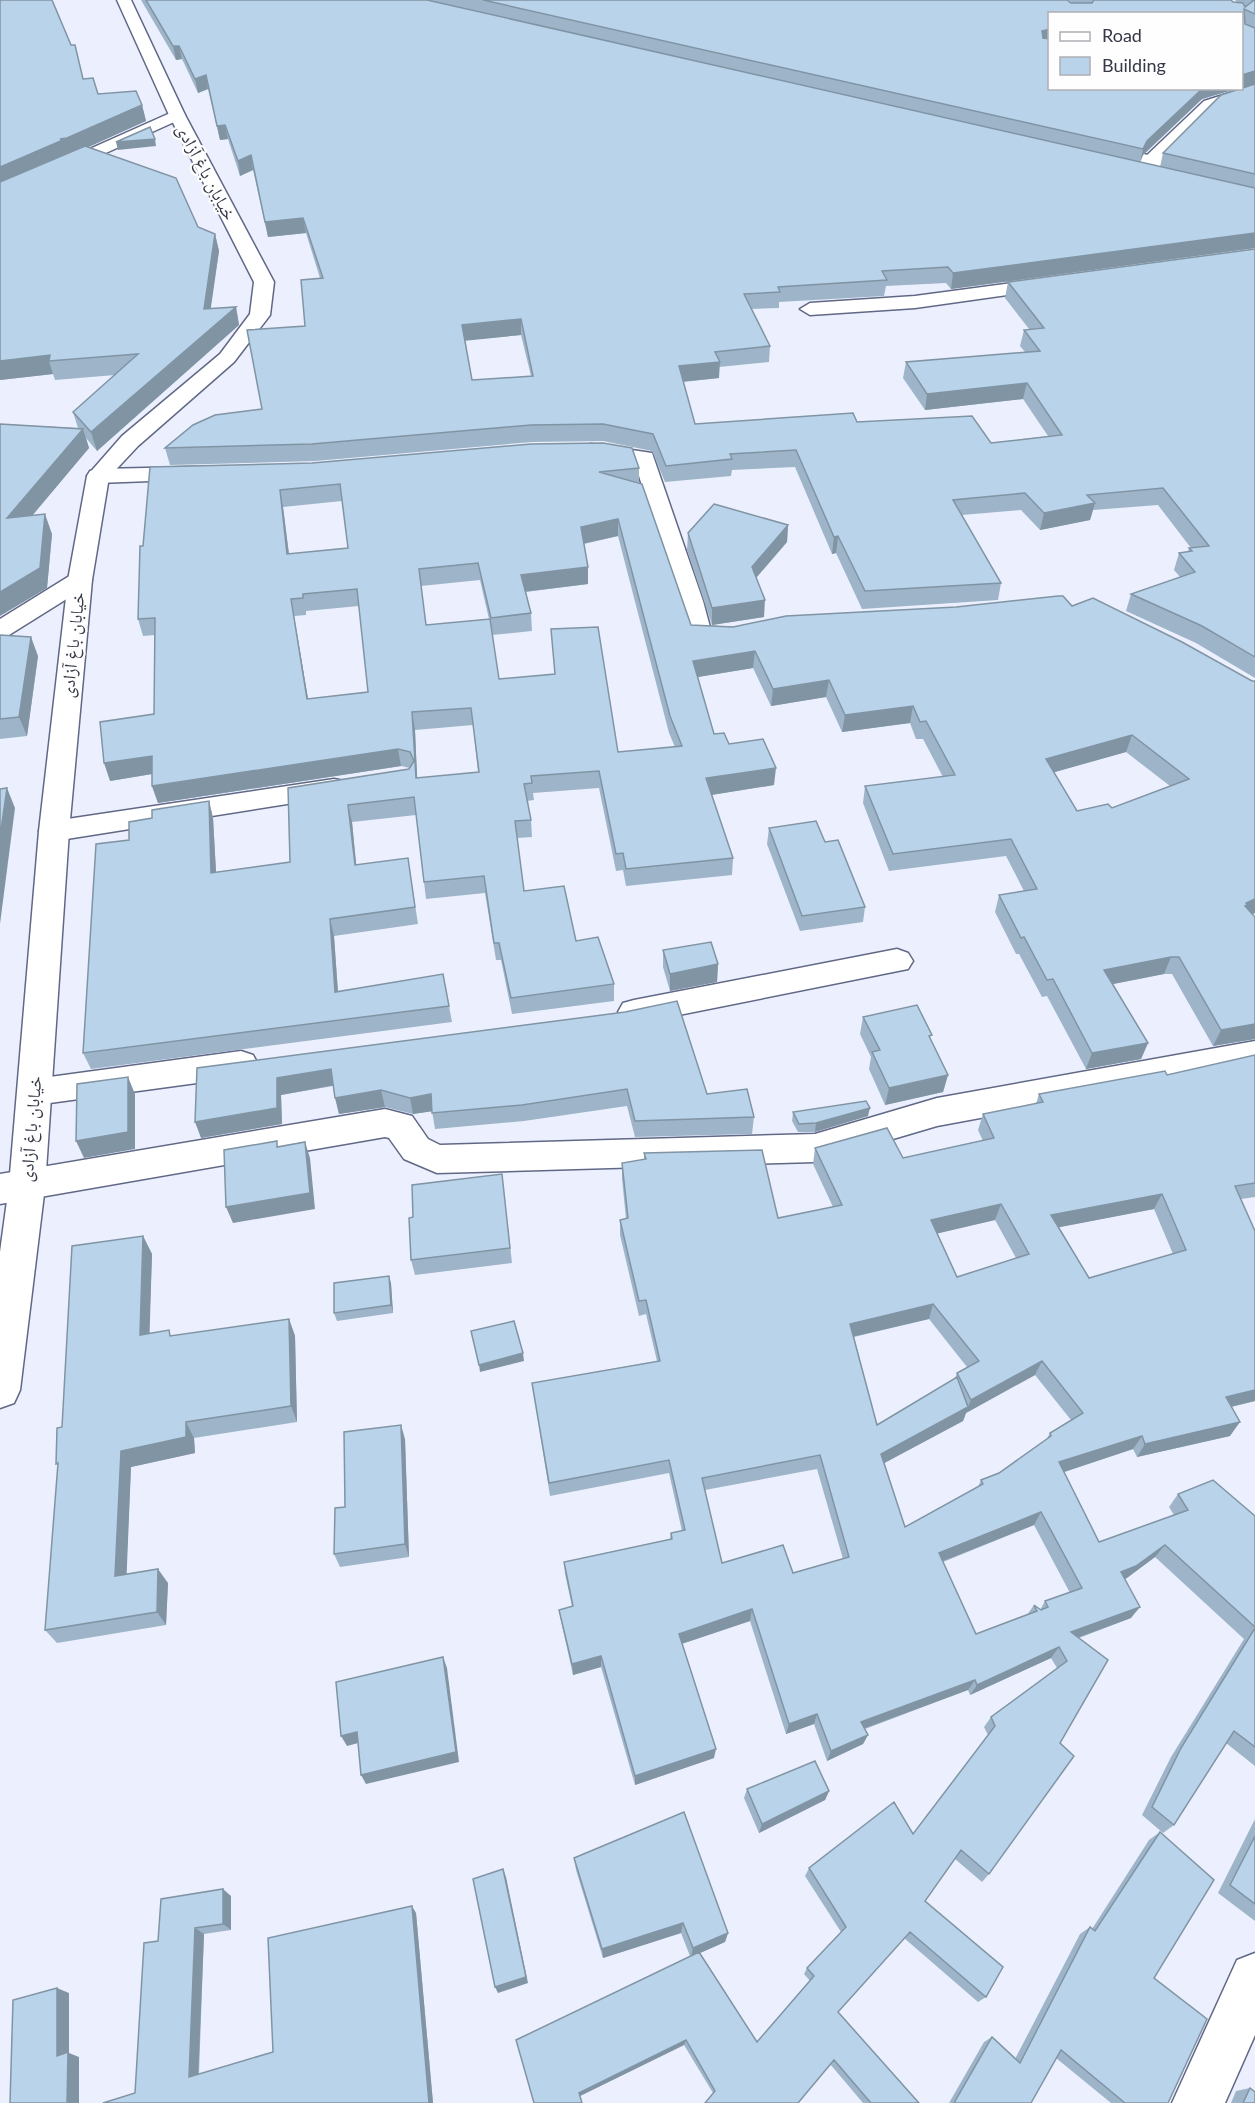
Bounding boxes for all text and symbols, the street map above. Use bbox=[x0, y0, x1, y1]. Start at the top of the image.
legend bbox=[1048, 12, 1243, 90]
text: Road bbox=[1102, 24, 1142, 46]
text: Building bbox=[1102, 54, 1166, 76]
street label: خیابان باغ آزادی bbox=[171, 119, 242, 224]
street label: خیابان باغ آزادی bbox=[56, 591, 89, 699]
street label: خیابان باغ آزادی bbox=[14, 1075, 47, 1183]

